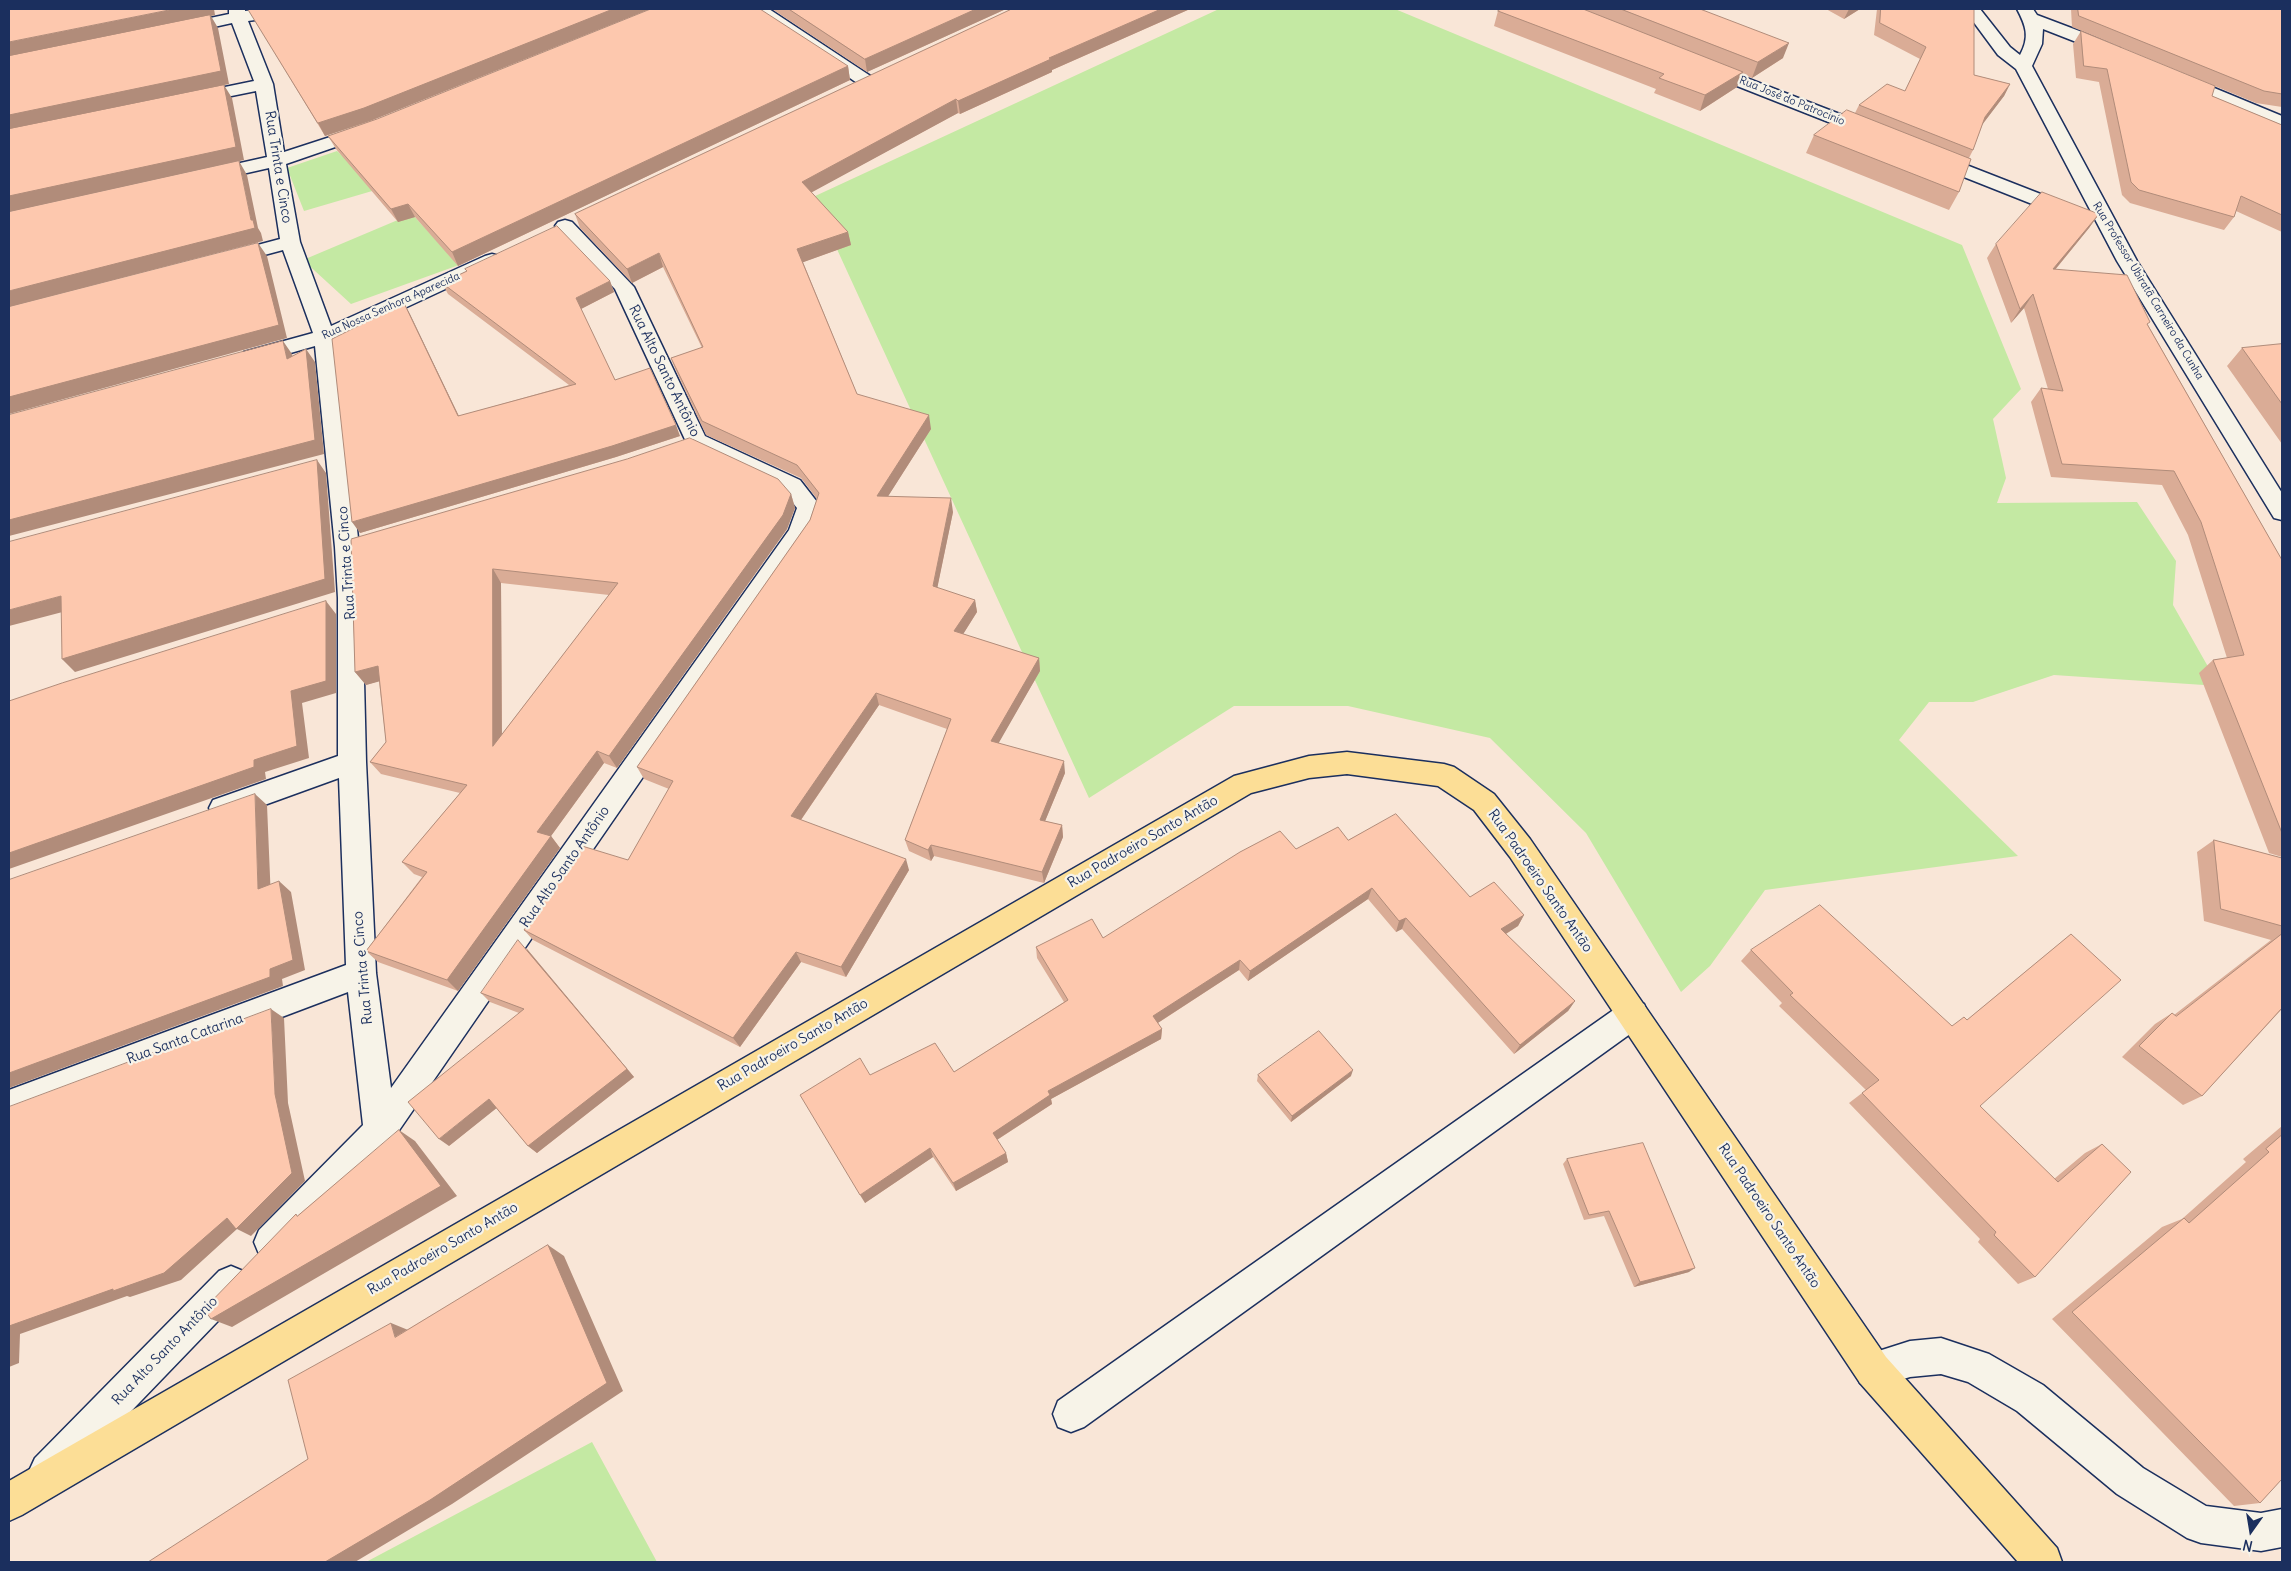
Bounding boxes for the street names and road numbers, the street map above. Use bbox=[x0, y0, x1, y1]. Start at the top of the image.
street label: Rua José do Patrocinio bbox=[1737, 74, 1847, 128]
street label: Rua Trinta e Cinco bbox=[261, 110, 295, 224]
street label: Rua Professor Ubiratã Carneiro da Cunha bbox=[2090, 200, 2206, 382]
street label: Rua Nossa Senhora Aparecida bbox=[320, 270, 462, 342]
street label: Rua Alto Santo Antônio bbox=[625, 302, 703, 440]
street label: Rua Trinta e Cinco bbox=[335, 506, 359, 620]
street label: Rua Padroeiro Santo Antão bbox=[1065, 792, 1221, 892]
street label: Rua Alto Santo Antônio bbox=[517, 803, 613, 931]
street label: Rua Padroeiro Santo Antão bbox=[1484, 806, 1596, 956]
street label: Rua Trinta e Cinco bbox=[350, 911, 376, 1025]
street label: Rua Padroeiro Santo Antão bbox=[715, 995, 871, 1095]
street label: Rua Santa Catarina bbox=[124, 1010, 246, 1068]
street label: Rua Padroeiro Santo Antão bbox=[1714, 1141, 1824, 1291]
street label: Rua Padroeiro Santo Antão bbox=[365, 1199, 521, 1299]
street label: Rua Alto Santo Antônio bbox=[109, 1293, 221, 1409]

